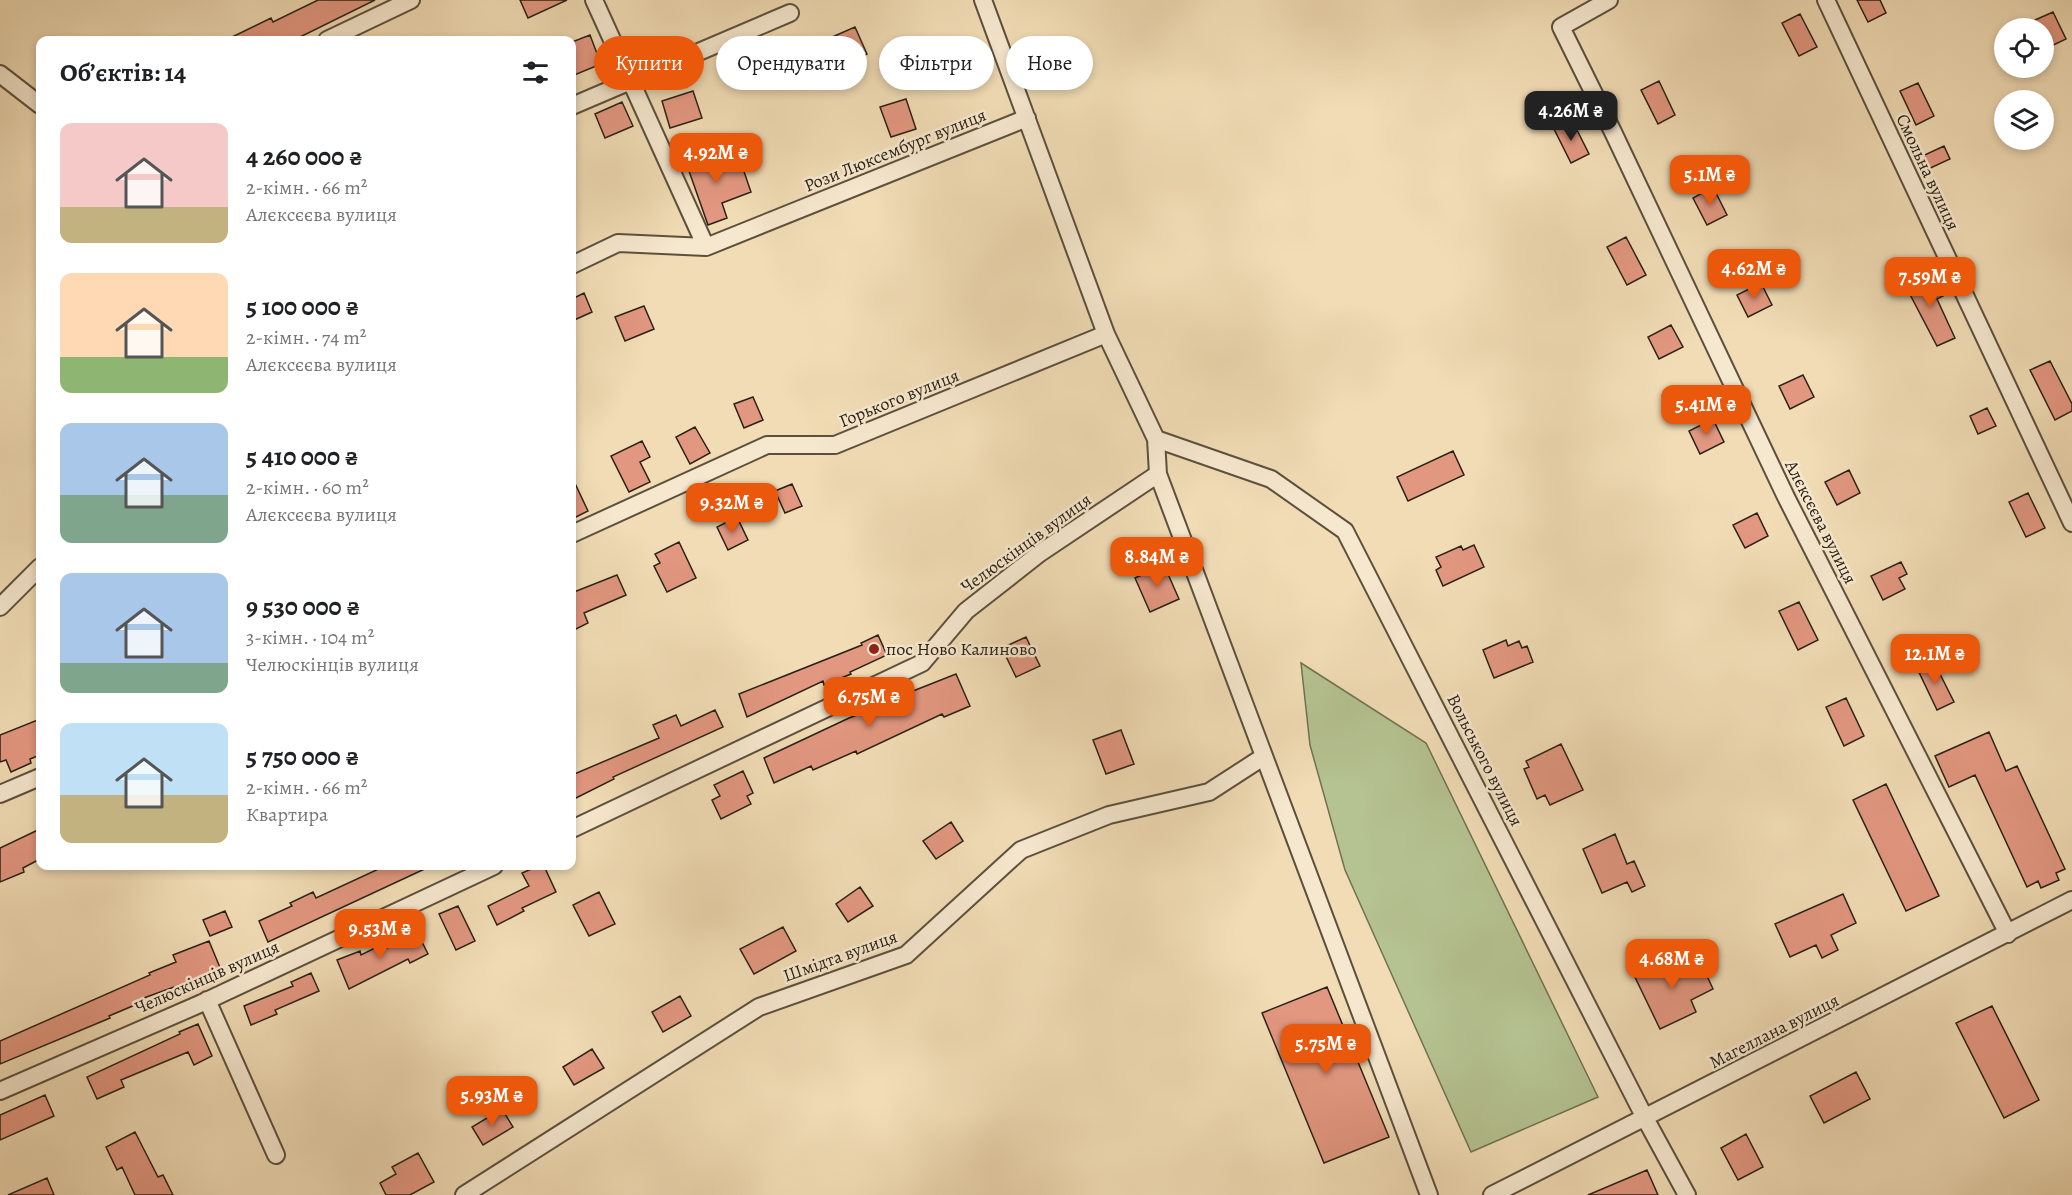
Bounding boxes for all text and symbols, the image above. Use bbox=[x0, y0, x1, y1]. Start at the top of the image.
map controls bbox=[1994, 18, 2054, 150]
button: locate bbox=[1994, 18, 2054, 78]
chip: Купити bbox=[594, 36, 704, 90]
chip: Орендувати bbox=[716, 36, 867, 90]
chip: Фільтри bbox=[879, 36, 994, 90]
chip: Нове bbox=[1006, 36, 1093, 90]
text: Об’єктів: 14 bbox=[60, 55, 186, 90]
icon: filters bbox=[519, 56, 552, 89]
button: layers bbox=[1994, 90, 2054, 150]
pin: 4.26M ₴ bbox=[1516, 91, 1626, 142]
text: 4.26M ₴ bbox=[1539, 97, 1603, 124]
street label: Рози Люксембург вулиця bbox=[800, 102, 990, 198]
street label: Смольна вулиця bbox=[1890, 110, 1966, 234]
pin: 4.92M ₴ bbox=[661, 133, 771, 184]
text: 4 260 000 ₴ bbox=[246, 139, 363, 174]
text: 4.92M ₴ bbox=[684, 139, 748, 166]
icon: home bbox=[108, 147, 180, 219]
pin: 5.1M ₴ bbox=[1661, 155, 1759, 206]
text: 5.1M ₴ bbox=[1684, 161, 1736, 188]
text: 2-кімн. · 66 m² bbox=[246, 174, 367, 201]
text: Алєксєєва вулиця bbox=[246, 201, 397, 228]
pin: 4.62M ₴ bbox=[1699, 249, 1809, 300]
text: 4.62M ₴ bbox=[1722, 255, 1786, 282]
pin: 7.59M ₴ bbox=[1875, 257, 1985, 308]
text: 7.59M ₴ bbox=[1899, 263, 1961, 290]
text: 5 100 000 ₴ bbox=[246, 289, 359, 324]
icon: home bbox=[108, 297, 180, 369]
text: 2-кімн. · 74 m² bbox=[246, 324, 366, 351]
text: Алєксєєва вулиця bbox=[246, 351, 397, 378]
street label: Горького вулиця bbox=[836, 363, 962, 433]
pin: 5.41M ₴ bbox=[1651, 385, 1761, 436]
text: 5.41M ₴ bbox=[1675, 391, 1737, 418]
text: 5 410 000 ₴ bbox=[246, 439, 359, 474]
icon: home bbox=[108, 447, 180, 519]
street label: Алєксєєва вулиця bbox=[1779, 455, 1863, 588]
text: 2-кімн. · 60 m² bbox=[246, 474, 369, 501]
pin: 9.32M ₴ bbox=[677, 483, 787, 534]
street label: Челюскінців вулиця bbox=[956, 488, 1096, 598]
text: 9.32M ₴ bbox=[700, 489, 764, 516]
text: Алєксєєва вулиця bbox=[246, 501, 397, 528]
pin: 8.84M ₴ bbox=[1102, 537, 1212, 588]
text: 8.84M ₴ bbox=[1124, 543, 1190, 570]
text: 9 530 000 ₴ bbox=[246, 589, 360, 624]
icon: home bbox=[108, 597, 180, 669]
text: 3-кімн. · 104 m² bbox=[246, 624, 374, 651]
pin: 12.1M ₴ bbox=[1880, 634, 1990, 685]
place label: пос Ново Калиново bbox=[886, 637, 1037, 661]
text: 12.1M ₴ bbox=[1905, 640, 1965, 667]
marker: пос Ново Калиново bbox=[867, 642, 881, 656]
text: Челюскінців вулиця bbox=[246, 651, 419, 678]
pin: 6.75M ₴ bbox=[814, 677, 924, 728]
text: 6.75M ₴ bbox=[838, 683, 900, 710]
street label: Вольського вулиця bbox=[1441, 690, 1529, 830]
text: 5 750 000 ₴ bbox=[246, 739, 359, 774]
icon: home bbox=[108, 747, 180, 819]
text: 2-кімн. · 66 m² bbox=[246, 774, 367, 801]
text: Квартира bbox=[246, 801, 328, 828]
pin: 9.53M ₴ bbox=[325, 909, 435, 960]
text: 9.53M ₴ bbox=[349, 915, 411, 942]
street label: Шмідта вулиця bbox=[780, 924, 900, 988]
street label: Челюскінців вулиця bbox=[131, 934, 283, 1020]
pin: 4.68M ₴ bbox=[1617, 939, 1727, 990]
text: 4.68M ₴ bbox=[1640, 945, 1704, 972]
street label: Магеллана вулиця bbox=[1705, 988, 1843, 1074]
pin: 5.75M ₴ bbox=[1271, 1024, 1381, 1075]
text: 5.75M ₴ bbox=[1295, 1030, 1357, 1057]
pin: 5.93M ₴ bbox=[437, 1076, 547, 1127]
text: 5.93M ₴ bbox=[461, 1082, 523, 1109]

